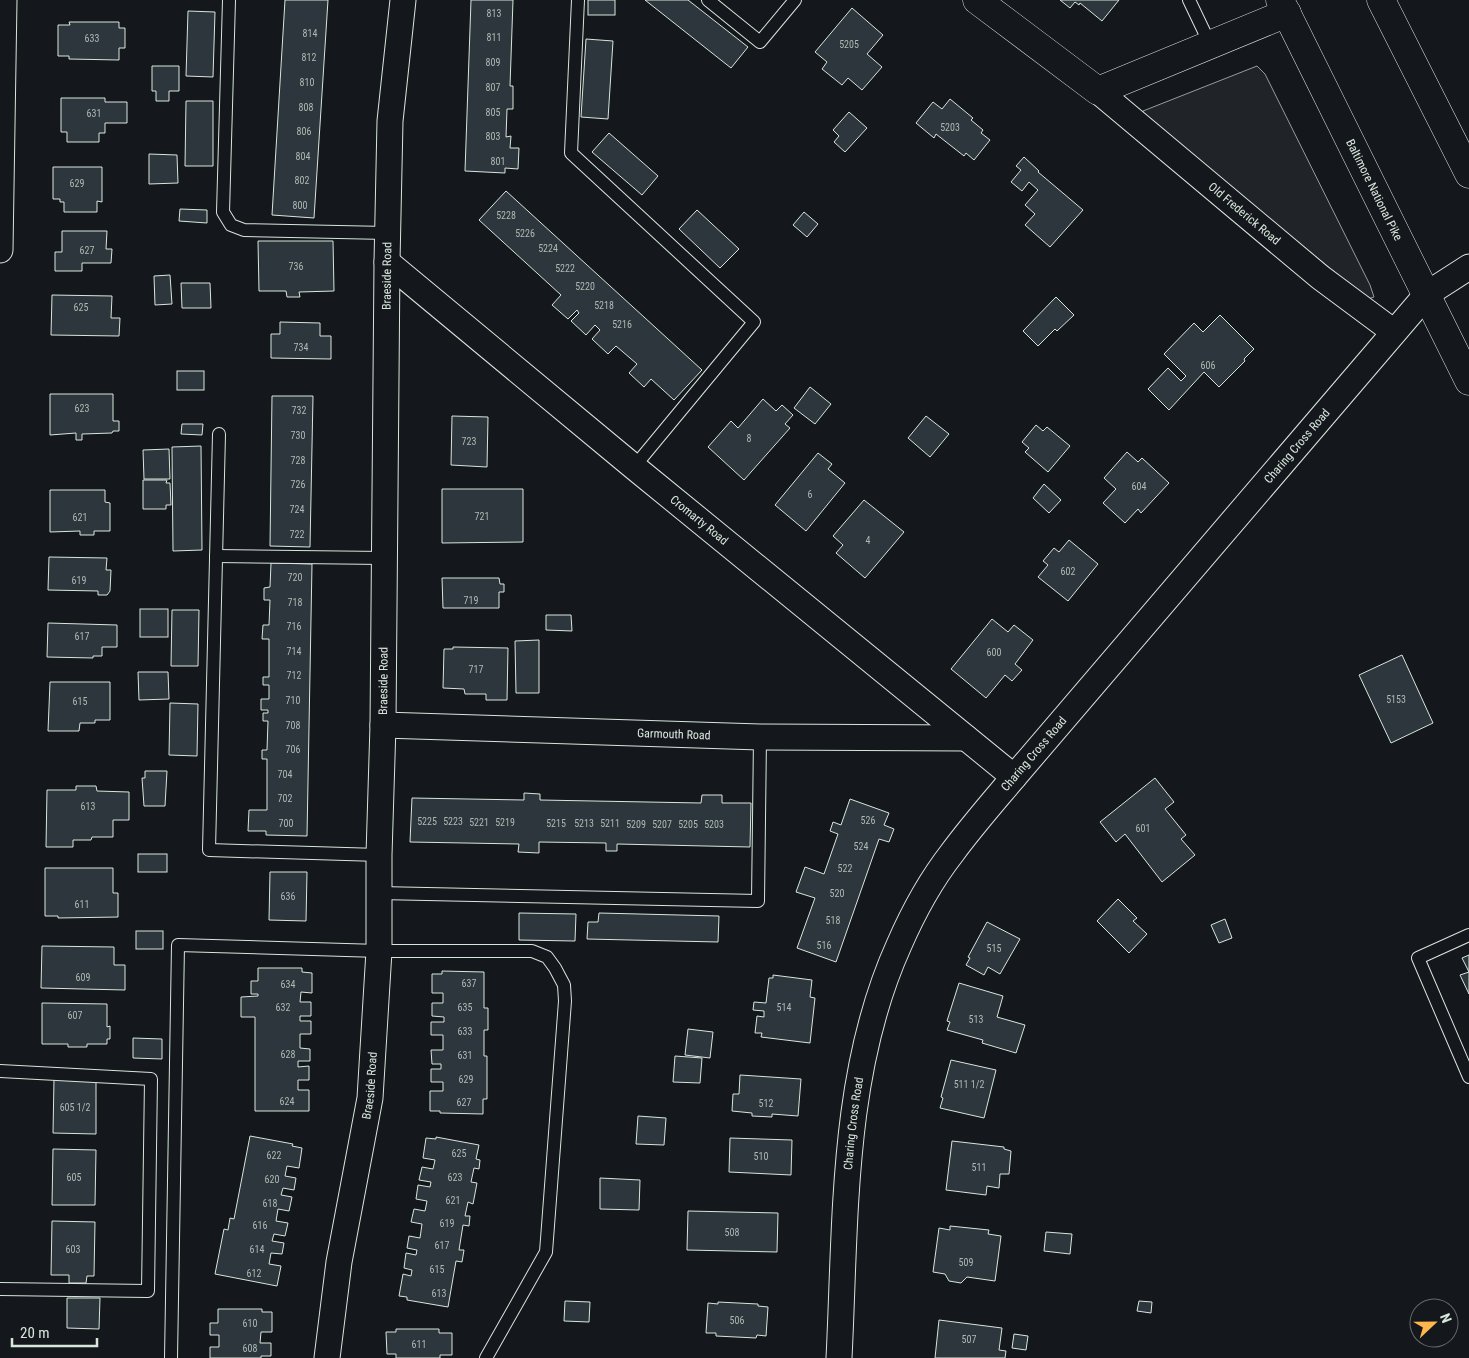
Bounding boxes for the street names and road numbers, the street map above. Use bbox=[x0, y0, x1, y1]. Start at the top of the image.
street label: Baltimore National Pike bbox=[1343, 137, 1405, 243]
street label: Old Frederick Road bbox=[1206, 180, 1283, 248]
street label: Braeside Road bbox=[380, 242, 394, 310]
street label: Charing Cross Road bbox=[1261, 406, 1333, 486]
street label: Cromarty Road bbox=[667, 492, 731, 548]
street label: Braeside Road bbox=[376, 647, 391, 715]
street label: Charing Cross Road bbox=[998, 714, 1069, 794]
street label: Garmouth Road bbox=[637, 726, 711, 742]
street label: Braeside Road bbox=[359, 1051, 380, 1121]
street label: Charing Cross Road bbox=[841, 1076, 866, 1171]

